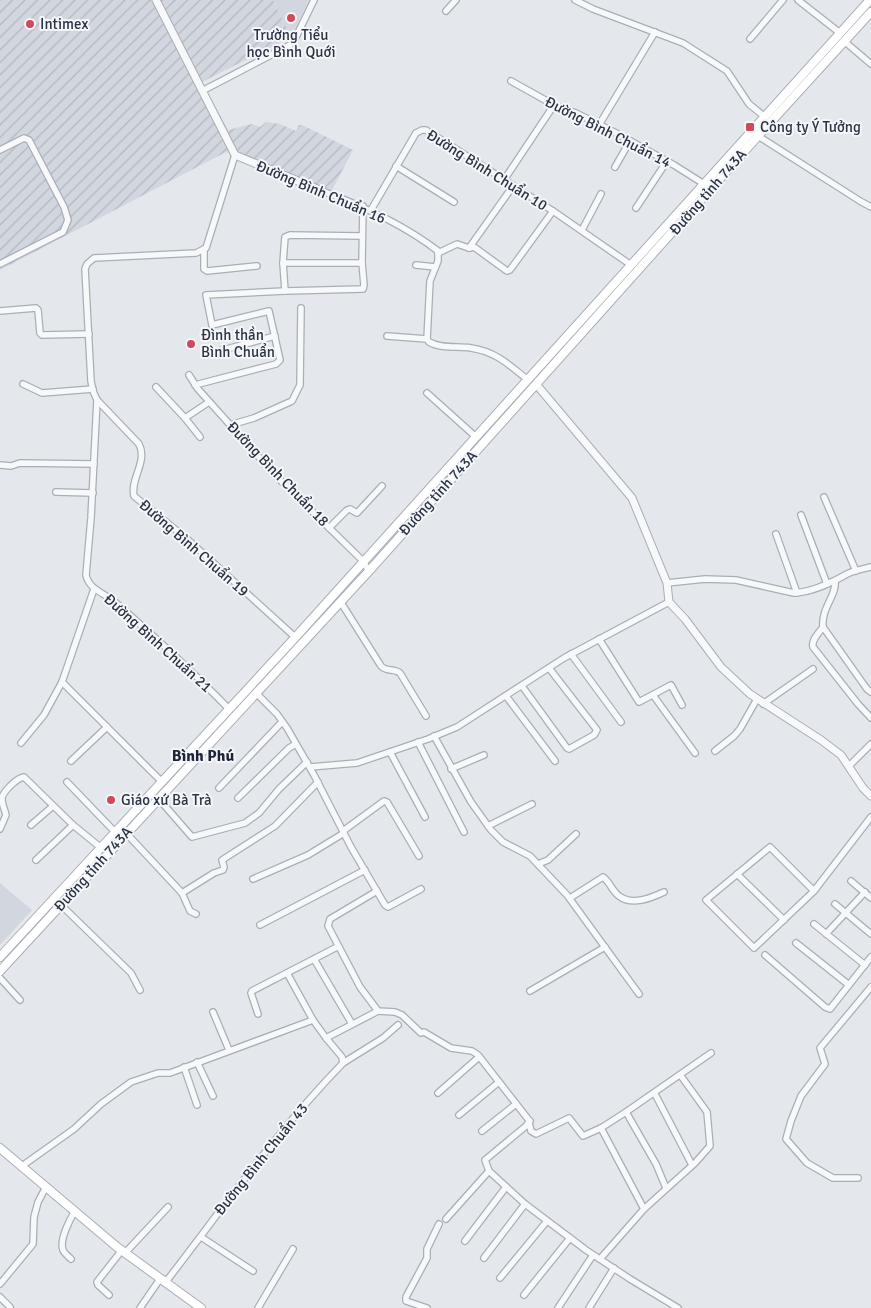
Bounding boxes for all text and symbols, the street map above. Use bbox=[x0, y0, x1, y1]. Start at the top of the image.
marker: Trường Tiểu học Bình Quới bbox=[285, 12, 297, 24]
place label: Intimex bbox=[40, 15, 88, 33]
marker: Intimex bbox=[24, 18, 36, 30]
place label: Trường Tiểu học Bình Quới bbox=[246, 26, 336, 61]
street label: Đường Bình Chuẩn 14 bbox=[542, 92, 674, 172]
place label: Công ty Ý Tưởng bbox=[760, 117, 861, 136]
marker: Công ty Ý Tưởng bbox=[744, 121, 756, 133]
street label: Đường Bình Chuẩn 10 bbox=[423, 126, 551, 214]
street label: Đường tỉnh 743A bbox=[666, 145, 750, 239]
street label: Đường Bình Chuẩn 16 bbox=[254, 157, 388, 227]
place label: Đình thần Bình Chuẩn bbox=[201, 326, 275, 361]
marker: Đình thần Bình Chuẩn bbox=[185, 338, 197, 350]
street label: Đường Bình Chuẩn 18 bbox=[223, 418, 333, 530]
street label: Đường tỉnh 743A bbox=[395, 447, 481, 539]
street label: Đường Bình Chuẩn 19 bbox=[136, 496, 252, 600]
street label: Đường Bình Chuẩn 21 bbox=[100, 590, 216, 696]
district label: Bình Phú bbox=[172, 746, 234, 766]
place label: Giáo xứ Bà Trà bbox=[121, 791, 212, 809]
marker: Giáo xứ Bà Trà bbox=[105, 794, 117, 806]
street label: Đường tỉnh 743A bbox=[50, 823, 136, 915]
street label: Đường Bình Chuẩn 43 bbox=[210, 1099, 312, 1219]

